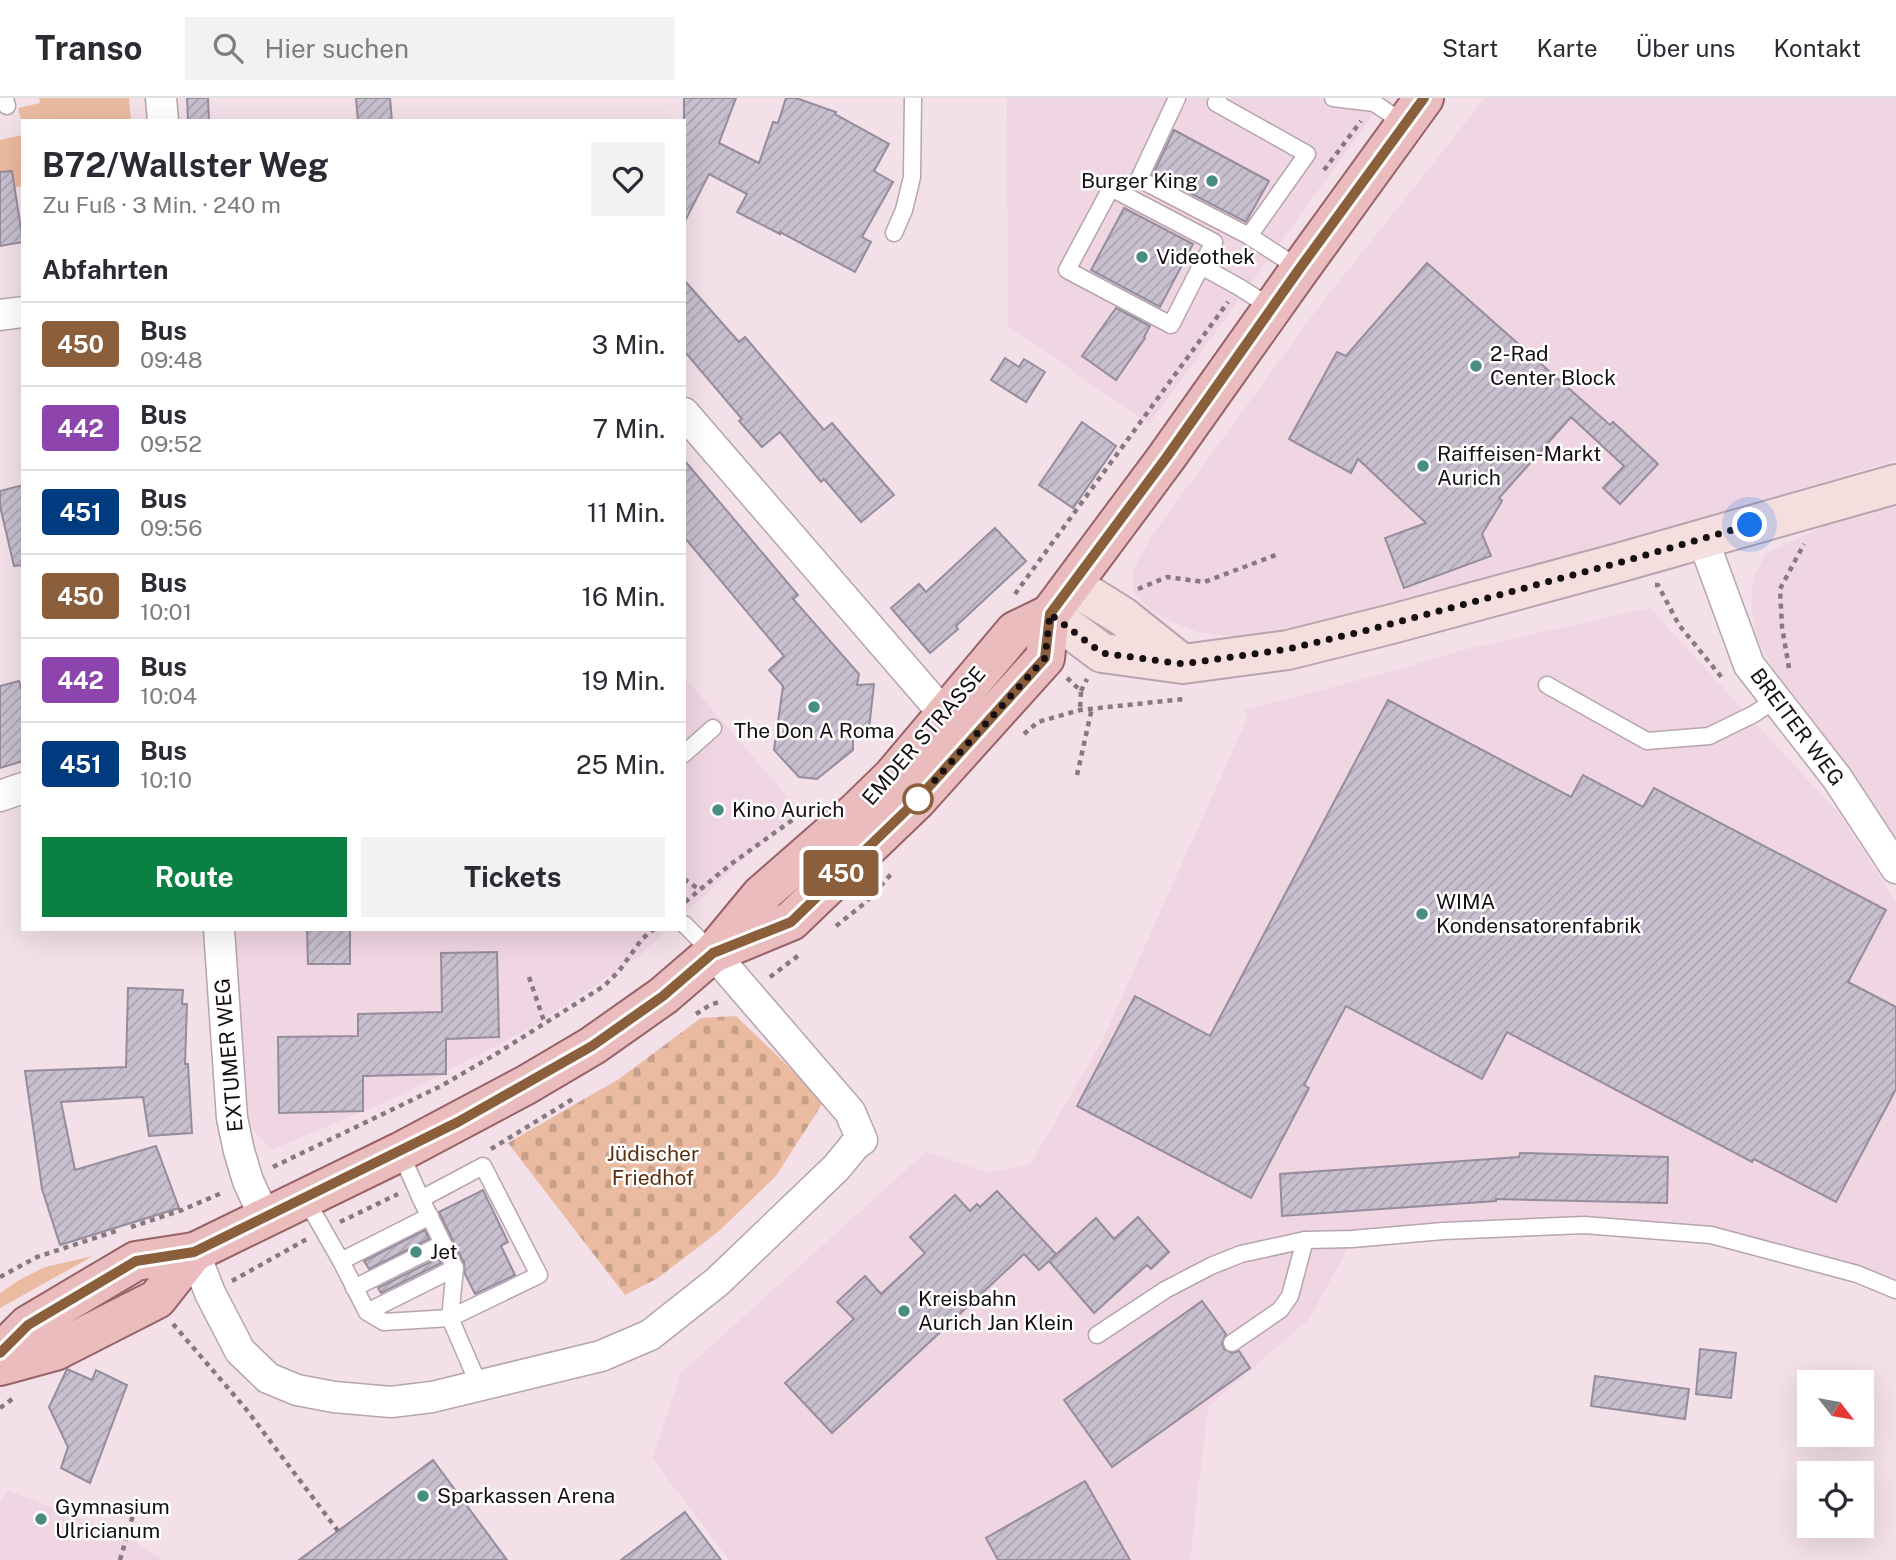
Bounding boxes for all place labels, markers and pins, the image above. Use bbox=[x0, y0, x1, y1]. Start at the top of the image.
place label: Burger King bbox=[1081, 168, 1198, 193]
marker: Burger King bbox=[1204, 173, 1220, 189]
place label: Videothek bbox=[1156, 244, 1255, 269]
marker: Videothek bbox=[1134, 249, 1150, 265]
place label: 2-Rad Center Block bbox=[1490, 341, 1616, 390]
marker: 2-Rad Center Block bbox=[1468, 358, 1484, 374]
place label: Raiffeisen-Markt Aurich bbox=[1437, 441, 1601, 490]
marker: Raiffeisen-Markt Aurich bbox=[1415, 458, 1431, 474]
marker: The Don A Roma bbox=[806, 699, 822, 715]
place label: The Don A Roma bbox=[734, 718, 894, 743]
unlabelled marker bbox=[903, 784, 933, 814]
place label: Kino Aurich bbox=[732, 797, 844, 822]
marker: Kino Aurich bbox=[710, 802, 726, 818]
place label: WIMA Kondensatorenfabrik bbox=[1436, 889, 1642, 938]
marker: WIMA Kondensatorenfabrik bbox=[1414, 906, 1430, 922]
place label: Jet bbox=[430, 1239, 458, 1264]
marker: Jet bbox=[408, 1244, 424, 1260]
place label: Kreisbahn Aurich Jan Klein bbox=[918, 1286, 1073, 1335]
marker: Kreisbahn Aurich Jan Klein bbox=[896, 1303, 912, 1319]
place label: Sparkassen Arena bbox=[437, 1483, 615, 1508]
marker: Sparkassen Arena bbox=[415, 1488, 431, 1504]
place label: Gymnasium Ulricianum bbox=[55, 1494, 170, 1543]
marker: Gymnasium Ulricianum bbox=[33, 1511, 49, 1527]

